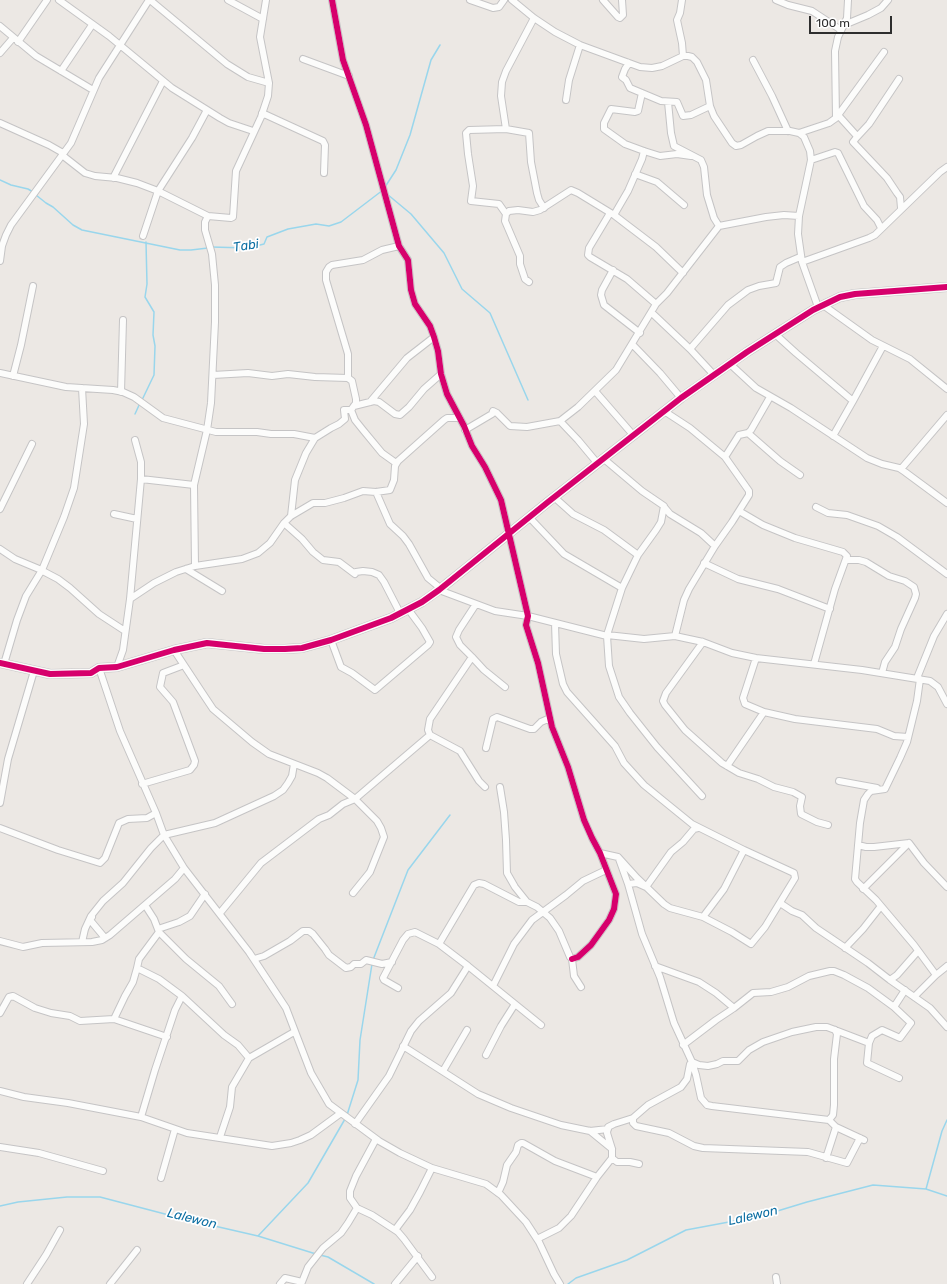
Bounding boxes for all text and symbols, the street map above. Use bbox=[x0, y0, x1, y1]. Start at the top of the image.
scale bar bbox=[811, 8, 894, 34]
text: 100 m bbox=[816, 16, 850, 30]
water label: Tabi bbox=[232, 236, 260, 256]
water label: Lalewon bbox=[727, 1203, 779, 1229]
water label: Lalewon bbox=[166, 1205, 218, 1233]

